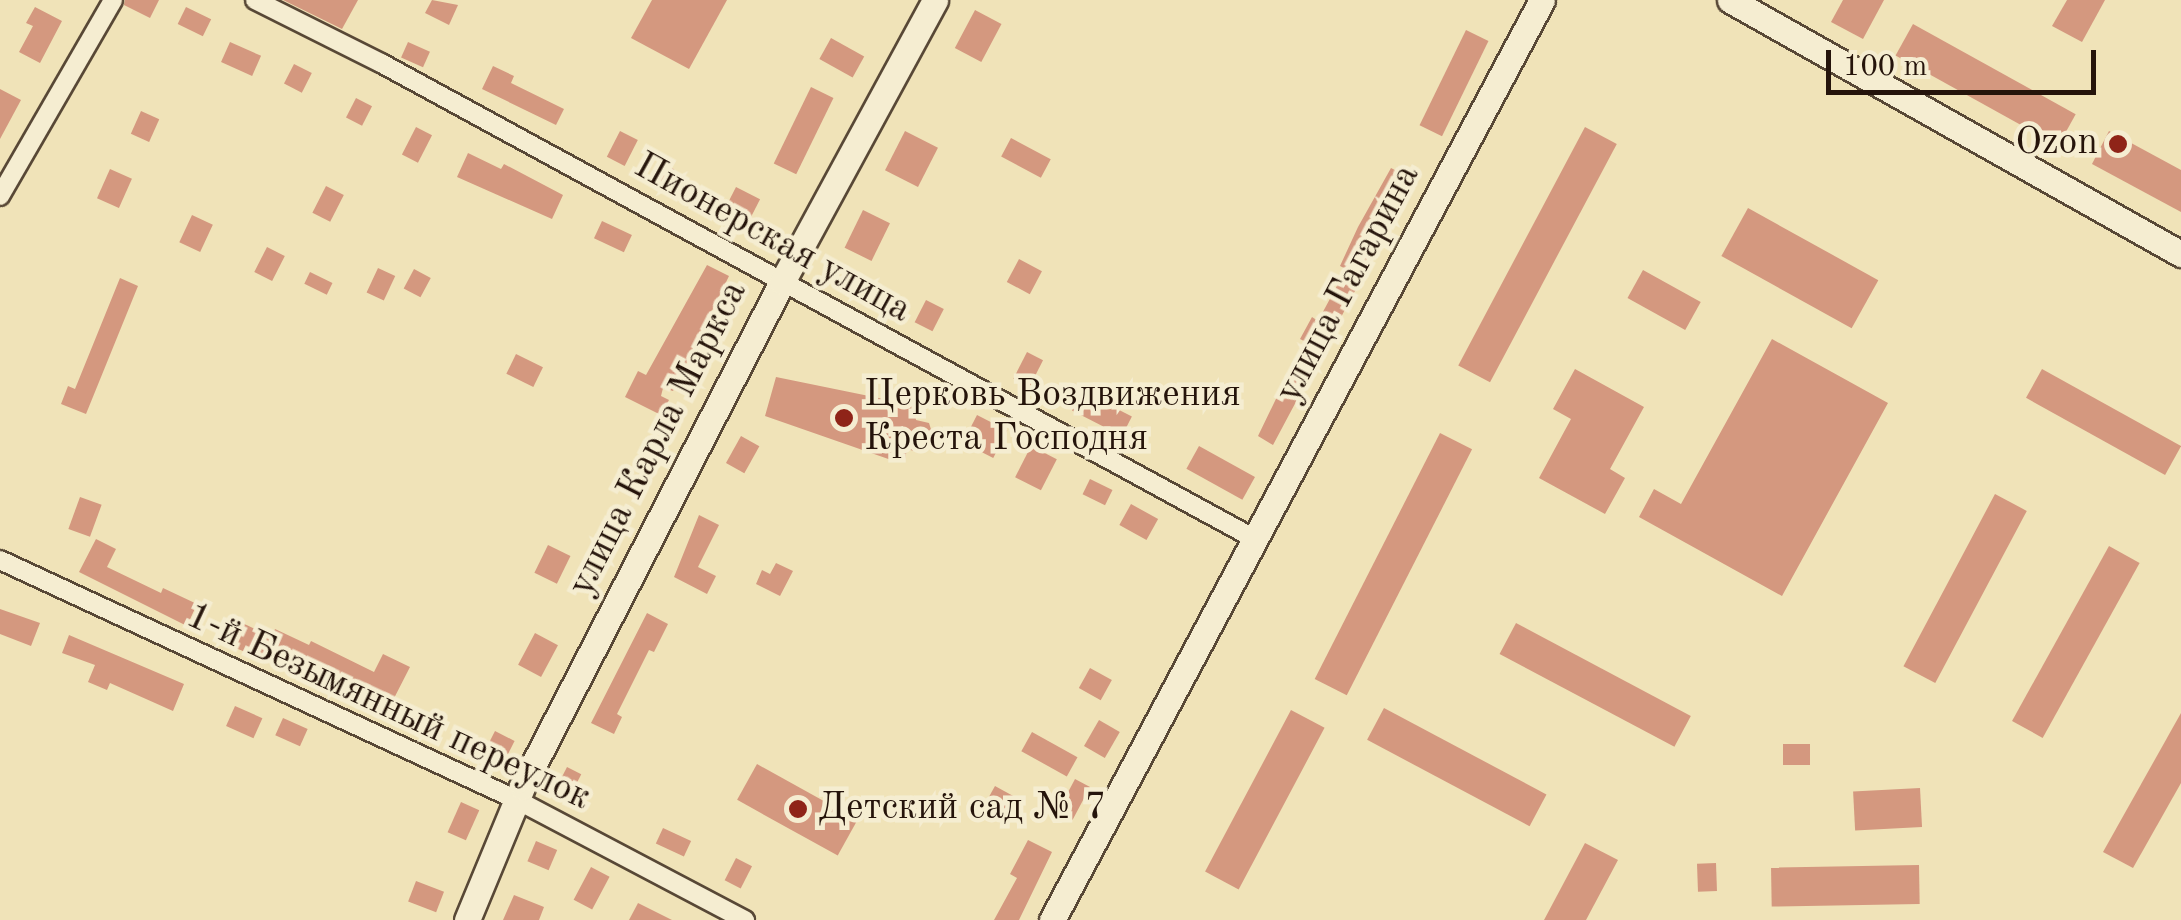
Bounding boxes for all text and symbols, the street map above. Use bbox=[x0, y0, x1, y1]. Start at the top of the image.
scale bar bbox=[1831, 30, 2101, 92]
text: 100 m bbox=[1843, 52, 1927, 82]
place label: Ozon bbox=[2015, 121, 2098, 167]
marker: Ozon bbox=[2107, 133, 2129, 155]
street label: Пионерская улица bbox=[626, 144, 918, 334]
street label: улица Гагарина bbox=[1267, 157, 1431, 411]
street label: улица Карла Маркса bbox=[560, 274, 758, 604]
place label: Церковь Воздвижения Креста Господня bbox=[864, 373, 1241, 462]
marker: Церковь Воздвижения Креста Господня bbox=[833, 407, 855, 429]
street label: 1-й Безымянный переулок bbox=[178, 594, 598, 822]
place label: Детский сад № 7 bbox=[818, 786, 1107, 832]
marker: Детский сад № 7 bbox=[787, 798, 809, 820]

